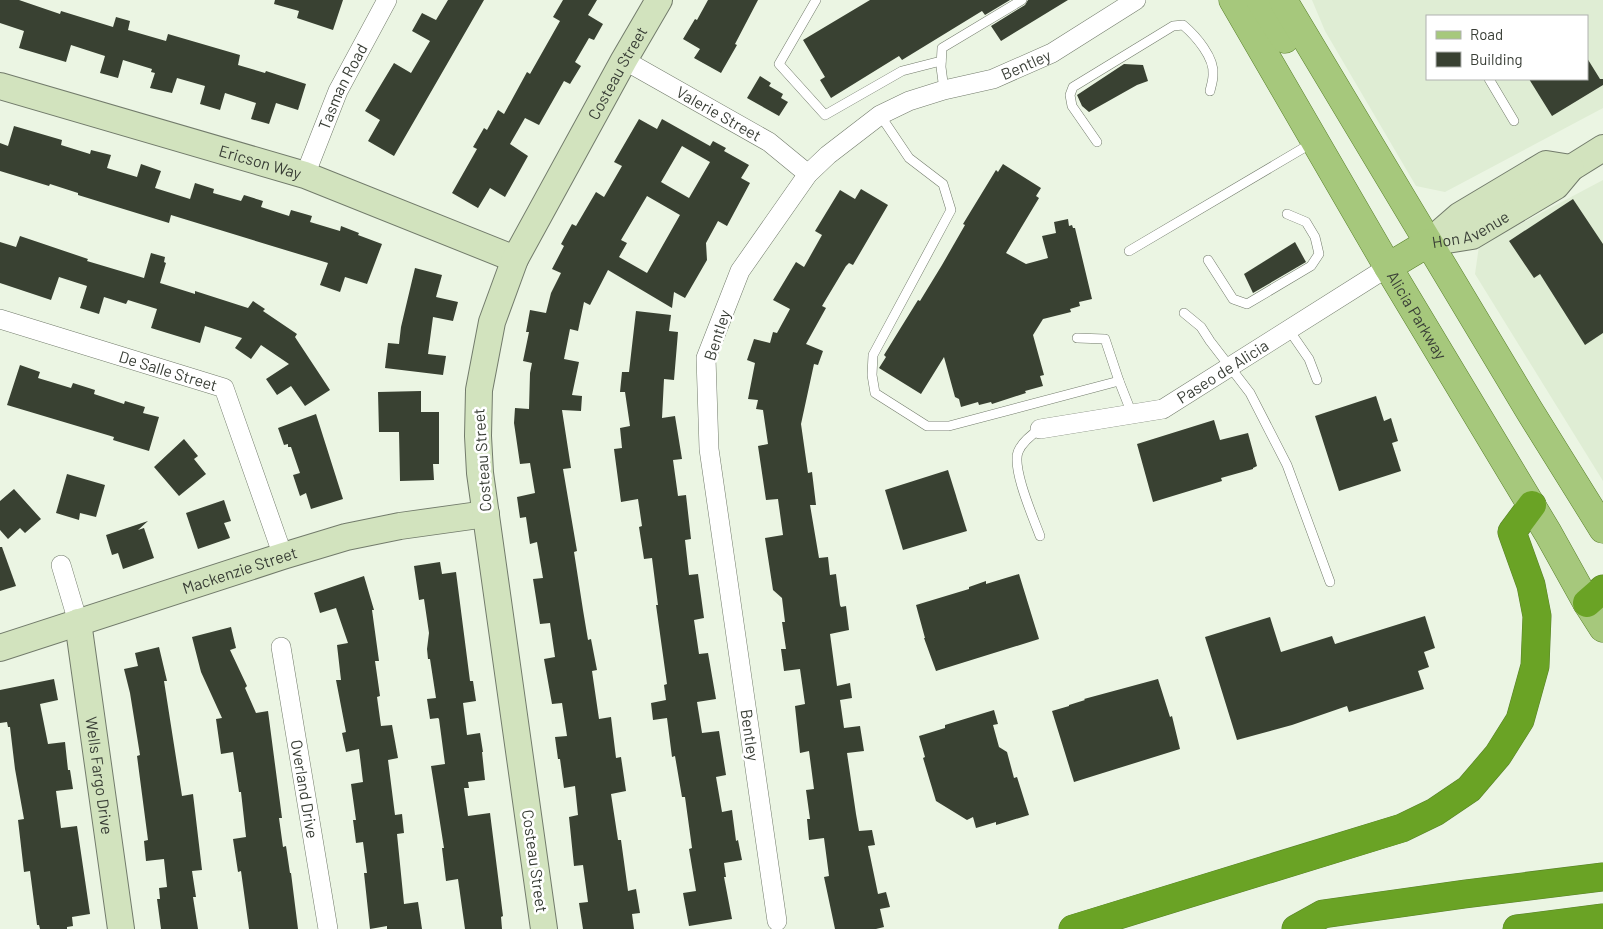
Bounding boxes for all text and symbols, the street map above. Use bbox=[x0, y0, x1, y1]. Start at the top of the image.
legend bbox=[1426, 15, 1588, 80]
street label: Costeau Street bbox=[583, 23, 651, 123]
text: Road bbox=[1470, 25, 1503, 43]
street label: Tasman Road bbox=[314, 40, 371, 132]
street label: Bentley bbox=[998, 45, 1054, 83]
text: Building bbox=[1470, 50, 1523, 68]
street label: Valerie Street bbox=[673, 82, 765, 145]
street label: Ericson Way bbox=[217, 140, 304, 183]
street label: Hon Avenue bbox=[1430, 206, 1512, 251]
street label: Alicia Parkway bbox=[1384, 267, 1452, 363]
street label: Bentley bbox=[699, 306, 734, 363]
street label: Paseo de Alicia bbox=[1173, 335, 1271, 407]
street label: De Salle Street bbox=[117, 346, 220, 394]
street label: Costeau Street bbox=[468, 408, 495, 512]
street label: Mackenzie Street bbox=[180, 542, 299, 597]
street label: Bentley bbox=[737, 708, 764, 763]
street label: Wells Fargo Drive bbox=[82, 715, 118, 836]
street label: Overland Drive bbox=[288, 738, 323, 840]
street label: Costeau Street bbox=[519, 808, 552, 914]

